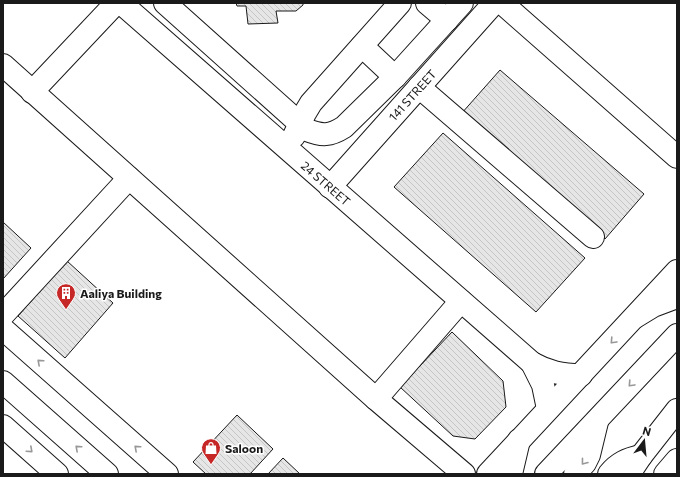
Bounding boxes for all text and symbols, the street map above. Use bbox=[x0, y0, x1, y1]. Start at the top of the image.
street label: 141 STREET bbox=[385, 66, 439, 123]
street label: 24 STREET bbox=[299, 158, 354, 208]
building icon: Aaliya Building bbox=[55, 282, 77, 310]
place label: Aaliya Building bbox=[80, 286, 162, 300]
one-way arrow bbox=[610, 336, 617, 343]
one-way arrow bbox=[37, 359, 45, 367]
one-way arrow bbox=[629, 379, 636, 387]
north arrow bbox=[624, 421, 664, 461]
text: N bbox=[641, 424, 653, 438]
shop icon: Saloon bbox=[200, 437, 222, 465]
place label: Saloon bbox=[225, 441, 263, 455]
one-way arrow bbox=[25, 445, 33, 453]
one-way arrow bbox=[75, 445, 83, 453]
one-way arrow bbox=[135, 446, 142, 453]
one-way arrow bbox=[582, 458, 589, 465]

